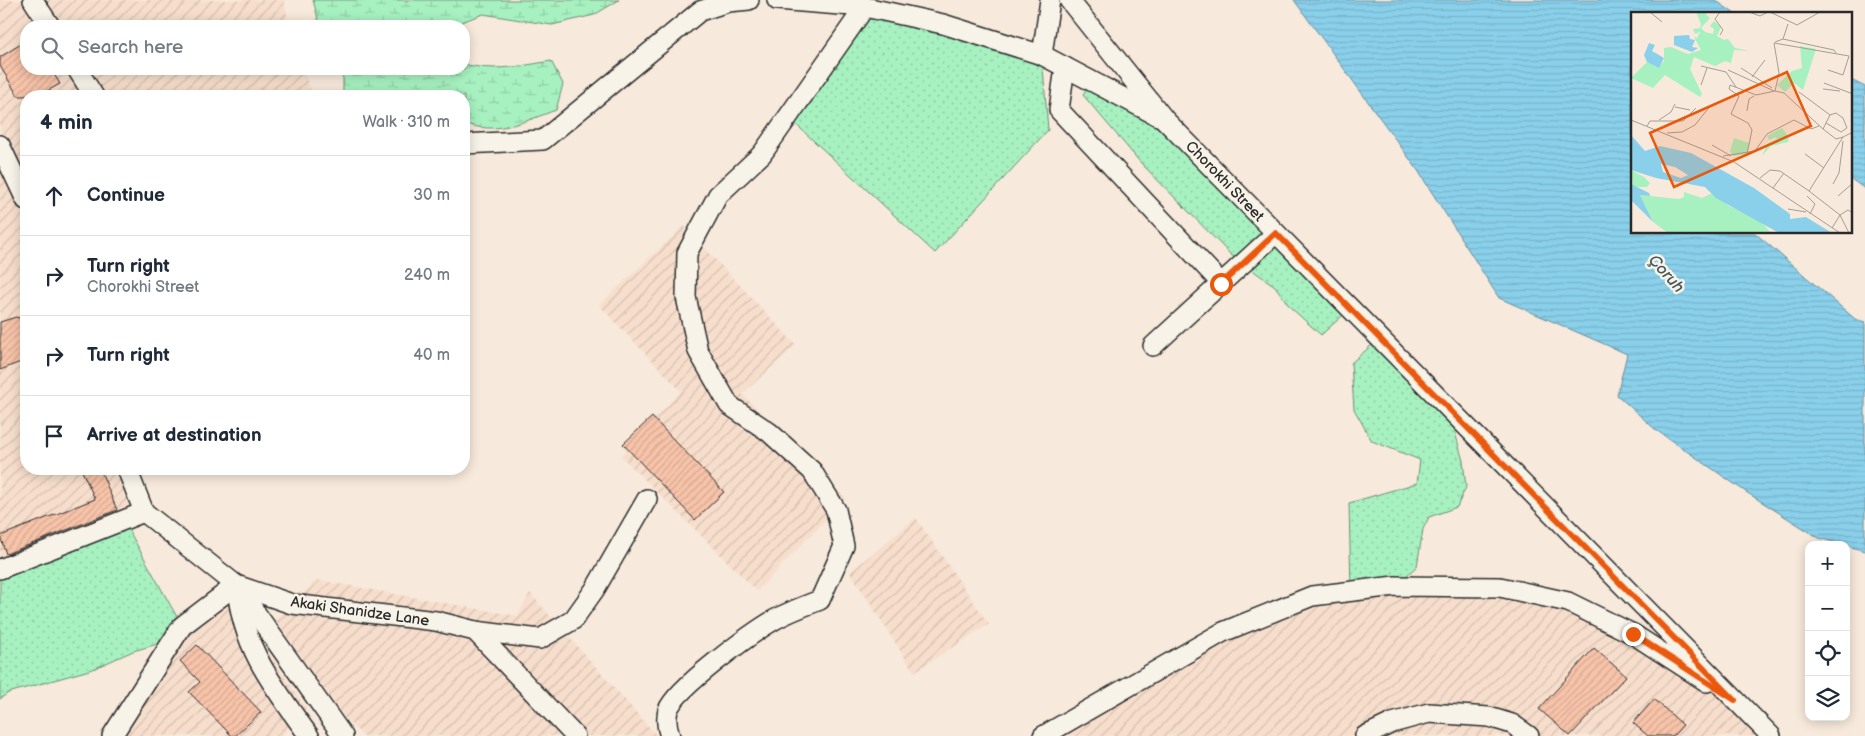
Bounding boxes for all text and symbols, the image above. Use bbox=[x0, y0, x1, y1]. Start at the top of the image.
inset map bbox=[1631, 12, 1852, 234]
search box bbox=[20, 20, 470, 75]
icon: search bbox=[38, 34, 66, 62]
text: Search here bbox=[78, 36, 183, 59]
text: 4 min bbox=[40, 110, 93, 135]
text: Walk · 310 m bbox=[362, 113, 450, 132]
street label: Chorokhi Street bbox=[1181, 137, 1268, 226]
icon: ahead bbox=[40, 182, 68, 210]
text: Continue bbox=[87, 184, 165, 207]
text: 30 m bbox=[413, 186, 450, 205]
water label: Çoruh bbox=[1644, 251, 1688, 297]
text: Turn right bbox=[87, 255, 170, 278]
icon: right bbox=[40, 262, 68, 290]
text: 240 m bbox=[404, 266, 450, 285]
route start bbox=[1210, 273, 1233, 296]
text: Chorokhi Street bbox=[87, 278, 199, 297]
icon: right bbox=[40, 342, 68, 370]
text: Turn right bbox=[87, 344, 170, 367]
text: 40 m bbox=[413, 346, 450, 365]
icon: arrive bbox=[40, 422, 68, 450]
text: Arrive at destination bbox=[87, 424, 262, 447]
map controls bbox=[1805, 541, 1850, 721]
button: + bbox=[1805, 541, 1850, 586]
button: − bbox=[1805, 586, 1850, 631]
street label: Akaki Shanidze Lane bbox=[289, 592, 431, 631]
route end bbox=[1622, 623, 1645, 646]
button: locate bbox=[1805, 631, 1850, 676]
button: layers bbox=[1805, 676, 1850, 721]

